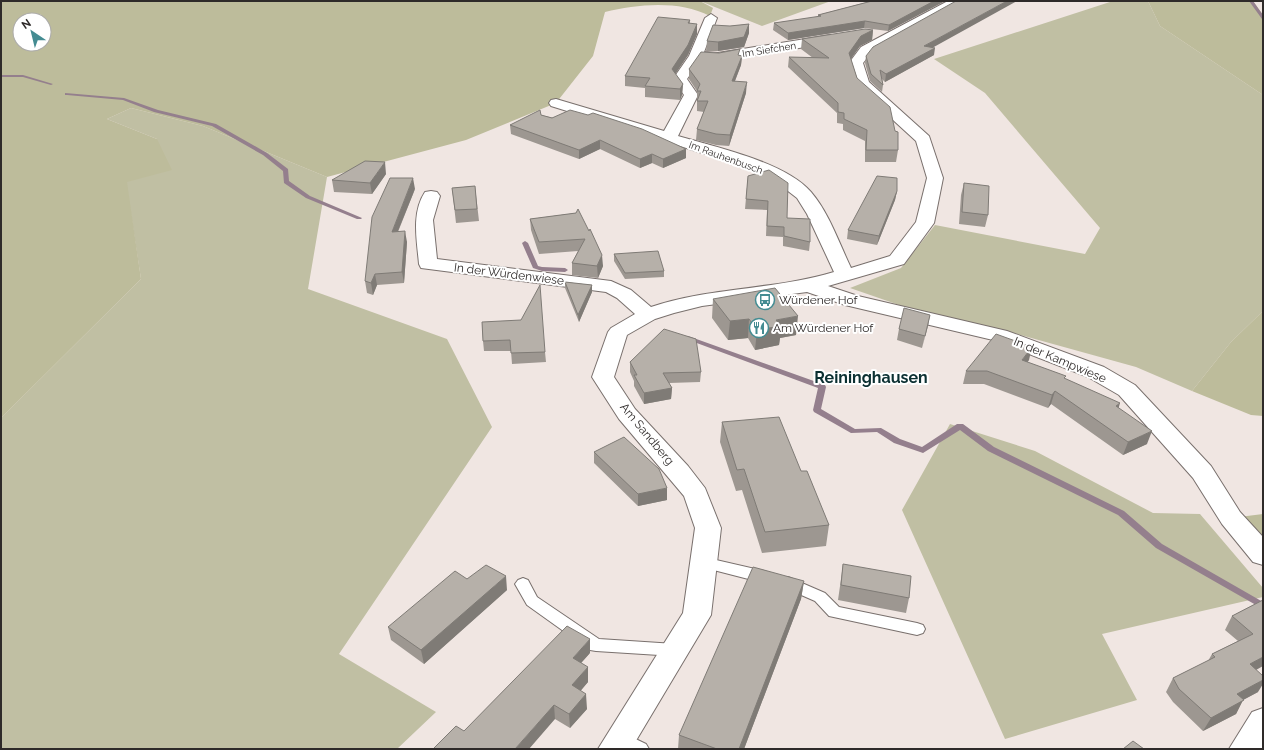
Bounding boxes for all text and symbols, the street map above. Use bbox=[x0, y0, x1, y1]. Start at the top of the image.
north arrow bbox=[12, 12, 52, 52]
text: N bbox=[19, 16, 34, 32]
street label: Im Siefchen bbox=[741, 40, 797, 59]
street label: Im Rauhenbusch bbox=[687, 139, 764, 176]
street label: In der Würdenwiese bbox=[453, 260, 565, 288]
bus stop icon: Würdener Hof bbox=[754, 289, 776, 311]
place label: Würdener Hof bbox=[779, 293, 859, 307]
restaurant icon: Am Würdener Hof bbox=[748, 317, 770, 339]
place label: Am Würdener Hof bbox=[773, 321, 874, 335]
street label: In der Kampwiese bbox=[1012, 334, 1108, 386]
district label: Reininghausen bbox=[814, 368, 928, 387]
street label: Am Sandberg bbox=[617, 400, 677, 468]

